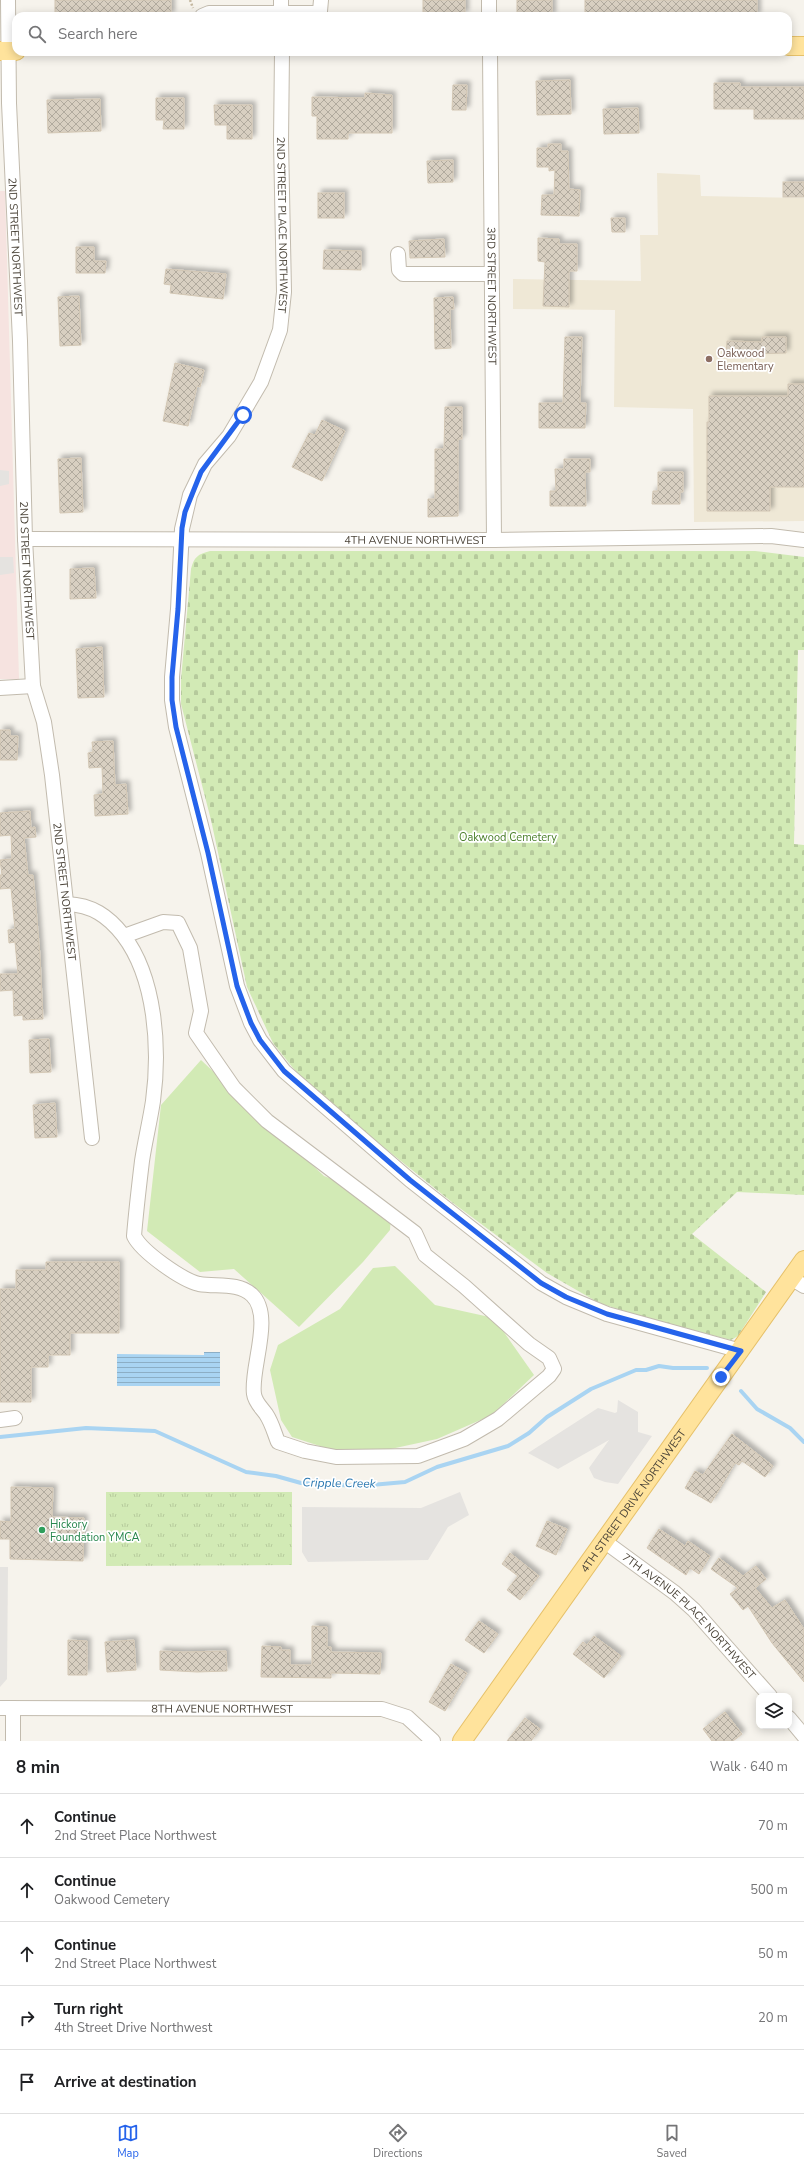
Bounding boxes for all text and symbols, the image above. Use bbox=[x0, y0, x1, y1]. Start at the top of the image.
search box bbox=[12, 12, 792, 56]
icon: search bbox=[26, 23, 48, 45]
text: Search here bbox=[58, 24, 138, 44]
street label: 2ND STREET PLACE NORTHWEST bbox=[273, 137, 291, 314]
street label: 2ND STREET NORTHWEST bbox=[4, 177, 26, 317]
street label: 3RD STREET NORTHWEST bbox=[483, 227, 500, 365]
place label: Oakwood Elementary bbox=[717, 346, 774, 374]
marker: Oakwood Elementary bbox=[704, 354, 714, 364]
route start bbox=[234, 406, 252, 424]
street label: 2ND STREET NORTHWEST bbox=[16, 501, 38, 641]
street label: 4TH AVENUE NORTHWEST bbox=[344, 533, 486, 548]
street label: 2ND STREET NORTHWEST bbox=[49, 822, 79, 962]
park label: Oakwood Cemetery bbox=[459, 830, 557, 845]
route end bbox=[712, 1368, 730, 1386]
street label: 4TH STREET DRIVE NORTHWEST bbox=[577, 1426, 690, 1576]
water label: Cripple Creek bbox=[302, 1474, 377, 1492]
place label: Hickory Foundation YMCA bbox=[50, 1517, 140, 1545]
marker: Hickory Foundation YMCA bbox=[37, 1525, 47, 1535]
street label: 7TH AVENUE PLACE NORTHWEST bbox=[619, 1550, 759, 1683]
map controls bbox=[756, 1693, 792, 1729]
button: layers bbox=[756, 1693, 792, 1729]
street label: 8TH AVENUE NORTHWEST bbox=[151, 1701, 293, 1717]
text: 8 min bbox=[16, 1756, 60, 1779]
text: Walk · 640 m bbox=[710, 1758, 788, 1776]
text: Continue bbox=[54, 1807, 116, 1827]
icon: ahead bbox=[16, 1815, 38, 1837]
text: 70 m bbox=[758, 1817, 788, 1835]
text: 2nd Street Place Northwest bbox=[54, 1827, 216, 1845]
text: Continue bbox=[54, 1871, 116, 1891]
icon: ahead bbox=[16, 1879, 38, 1901]
text: 500 m bbox=[750, 1881, 788, 1899]
text: Oakwood Cemetery bbox=[54, 1891, 170, 1909]
text: Continue bbox=[54, 1935, 116, 1955]
icon: ahead bbox=[16, 1943, 38, 1965]
text: 50 m bbox=[758, 1945, 788, 1963]
text: 2nd Street Place Northwest bbox=[54, 1955, 216, 1973]
text: Turn right bbox=[54, 1999, 123, 2019]
icon: right bbox=[16, 2007, 38, 2029]
text: 20 m bbox=[758, 2009, 788, 2027]
text: 4th Street Drive Northwest bbox=[54, 2019, 212, 2037]
icon: arrive bbox=[16, 2071, 38, 2093]
text: Arrive at destination bbox=[54, 2072, 197, 2092]
tab: Map bbox=[117, 2122, 139, 2161]
tab: Directions bbox=[373, 2122, 423, 2161]
tab: Saved bbox=[657, 2122, 687, 2161]

